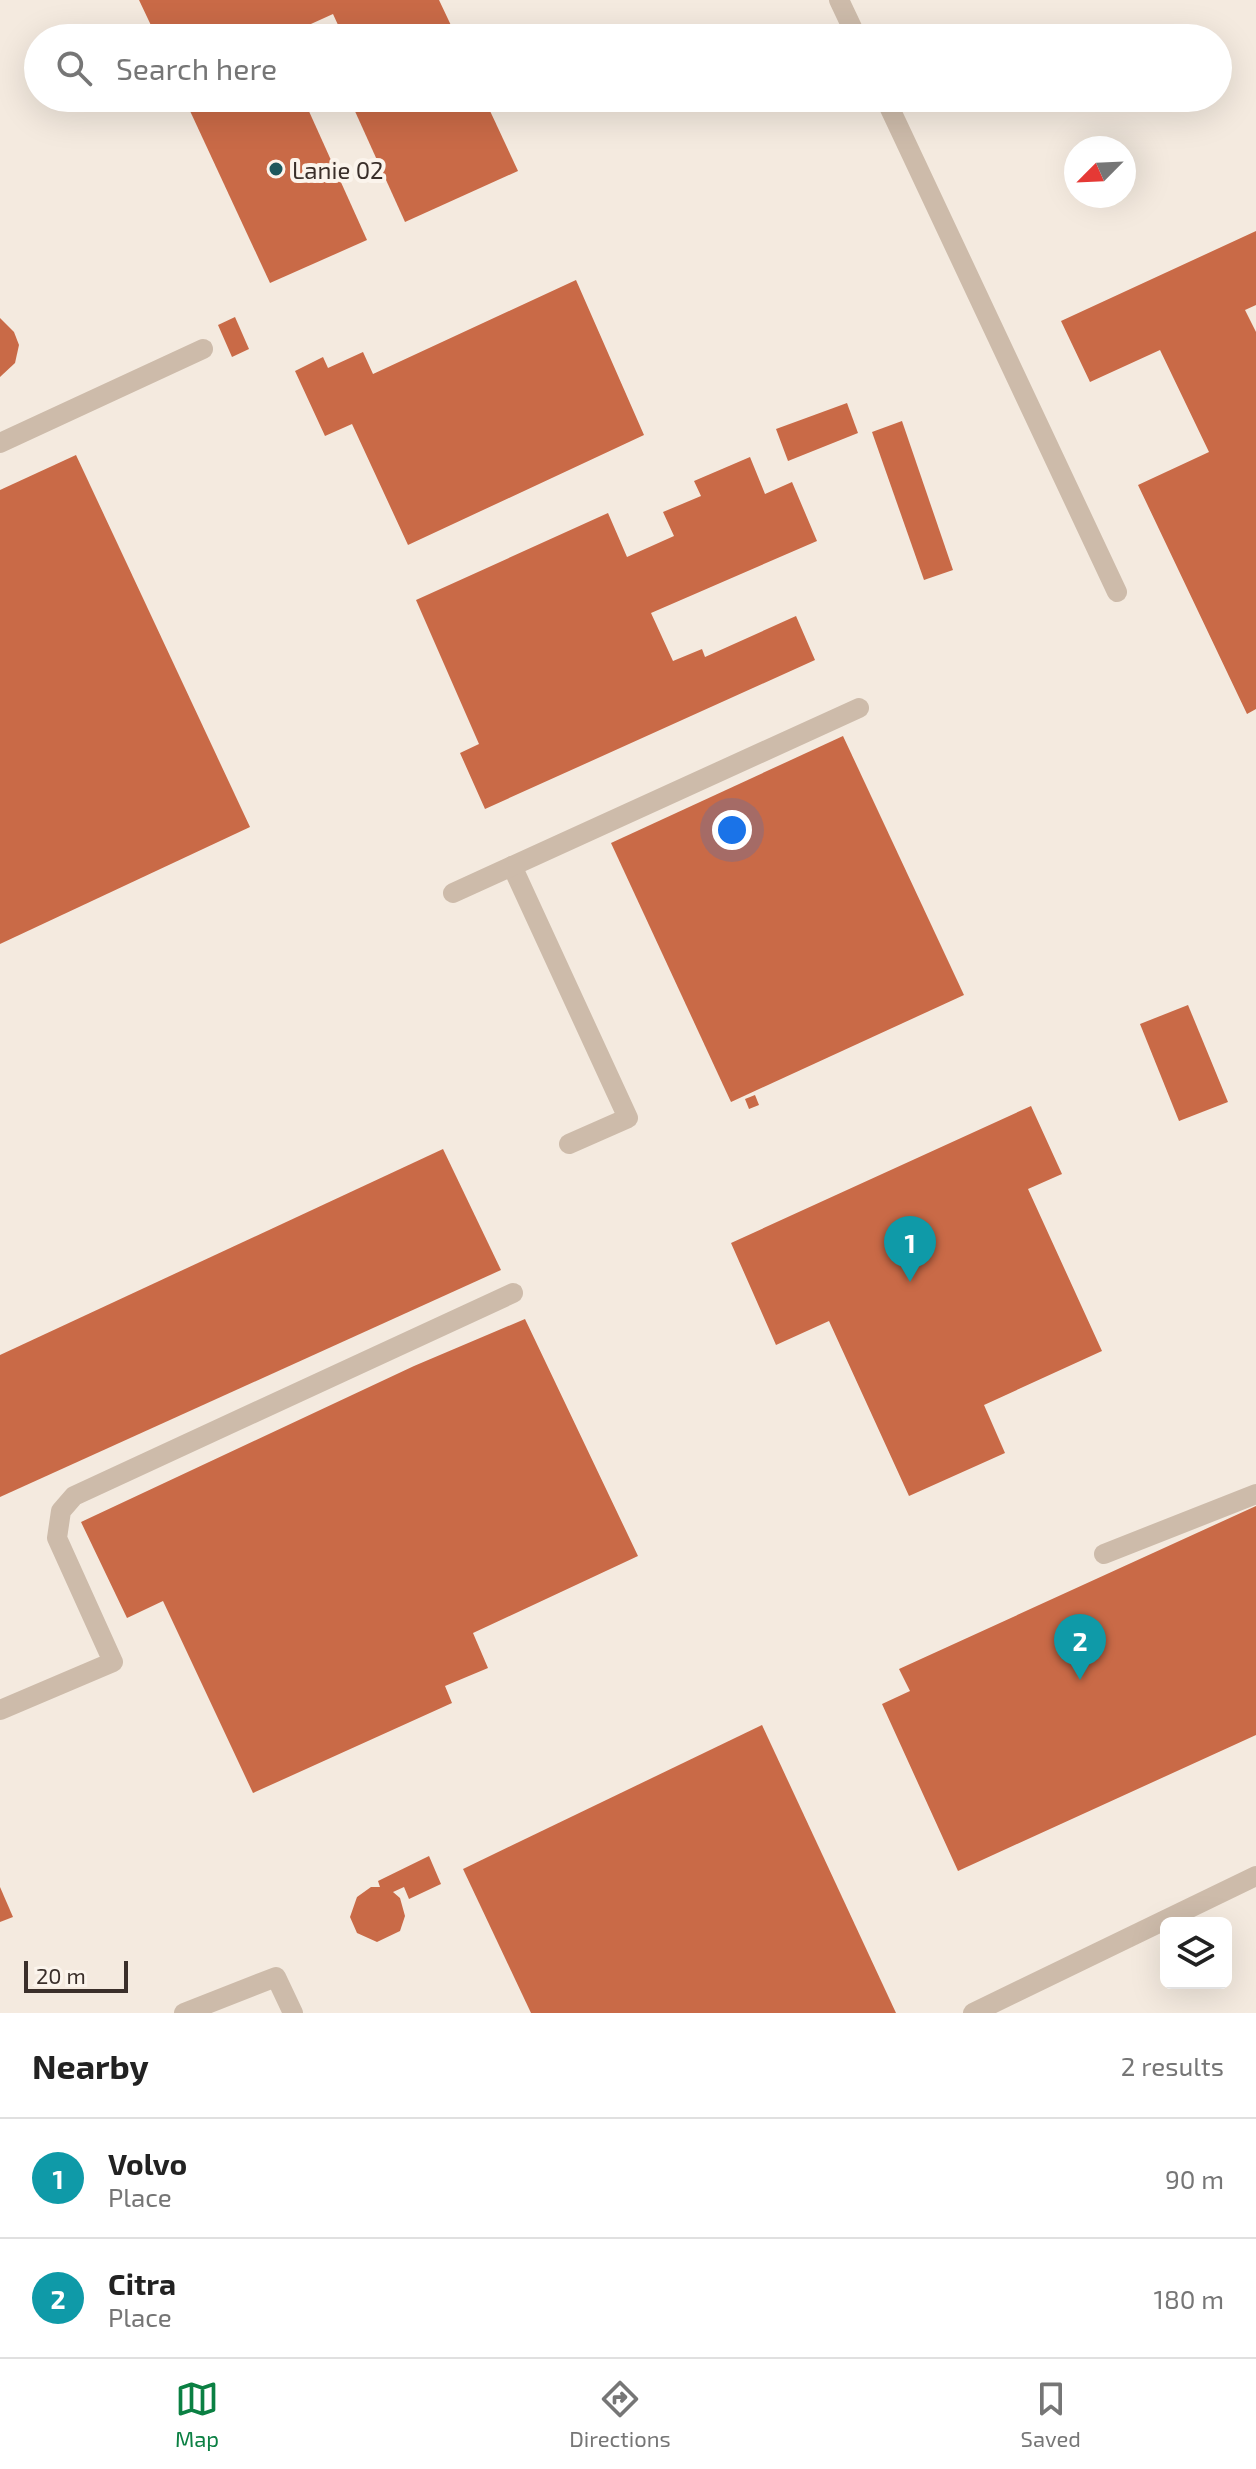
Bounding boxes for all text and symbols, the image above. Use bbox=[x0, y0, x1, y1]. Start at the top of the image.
search box bbox=[24, 24, 1232, 112]
icon: search bbox=[52, 46, 96, 90]
text: Search here bbox=[116, 50, 277, 86]
north arrow bbox=[1064, 136, 1136, 208]
place label: Lanie 02 bbox=[292, 155, 384, 184]
marker: Lanie 02 bbox=[267, 160, 285, 178]
your location bbox=[712, 810, 752, 850]
pin: 1 bbox=[884, 1216, 936, 1282]
pin: 2 bbox=[1054, 1614, 1106, 1680]
map controls bbox=[1160, 1917, 1232, 1989]
button: layers bbox=[1160, 1917, 1232, 1989]
scale bar bbox=[24, 1957, 128, 1993]
text: 20 m bbox=[36, 1962, 86, 1988]
text: Nearby bbox=[32, 2045, 149, 2086]
text: 2 results bbox=[1121, 2050, 1224, 2081]
text: Volvo bbox=[108, 2145, 187, 2181]
text: 1 bbox=[52, 2163, 64, 2194]
text: 90 m bbox=[1165, 2163, 1224, 2194]
text: Place bbox=[108, 2181, 172, 2212]
text: Citra bbox=[108, 2265, 176, 2301]
text: 2 bbox=[50, 2283, 66, 2314]
text: 180 m bbox=[1154, 2283, 1224, 2314]
text: Place bbox=[108, 2301, 172, 2332]
tab: Map bbox=[175, 2377, 219, 2451]
tab: Directions bbox=[569, 2377, 671, 2451]
tab: Saved bbox=[1021, 2377, 1081, 2451]

